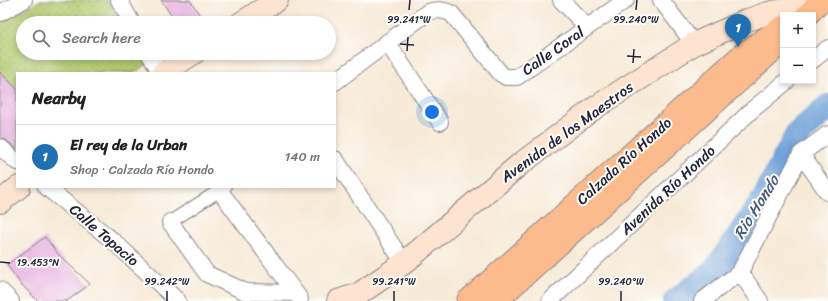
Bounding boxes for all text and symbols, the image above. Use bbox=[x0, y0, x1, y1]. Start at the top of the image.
text: 99.241°W bbox=[387, 11, 431, 29]
text: 99.240°W bbox=[613, 11, 659, 29]
map controls bbox=[780, 12, 816, 84]
button: + bbox=[780, 12, 816, 48]
pin: 1 bbox=[725, 14, 751, 47]
search box bbox=[16, 16, 336, 60]
street label: Calle Coral bbox=[516, 19, 590, 82]
text: Search here bbox=[62, 25, 141, 51]
icon: search bbox=[30, 27, 52, 49]
button: − bbox=[780, 48, 816, 84]
street label: Avenida de los Maestros bbox=[494, 75, 639, 190]
text: Nearby bbox=[32, 83, 86, 113]
your location bbox=[422, 102, 442, 122]
street label: Calzada Río Hondo bbox=[570, 110, 678, 211]
text: El rey de la Urban bbox=[70, 132, 187, 158]
street label: Avenida Río Hondo bbox=[614, 138, 722, 242]
text: 1 bbox=[42, 145, 48, 168]
text: 140 m bbox=[285, 145, 320, 168]
text: Shop · Calzada Río Hondo bbox=[70, 158, 214, 181]
water label: Rio Hondo bbox=[725, 168, 788, 245]
street label: Calle Topacio bbox=[63, 197, 145, 273]
text: 19.453°N bbox=[17, 254, 59, 272]
text: 99.242°W bbox=[144, 273, 190, 291]
text: 99.241°W bbox=[372, 273, 416, 291]
text: 99.240°W bbox=[598, 273, 644, 291]

